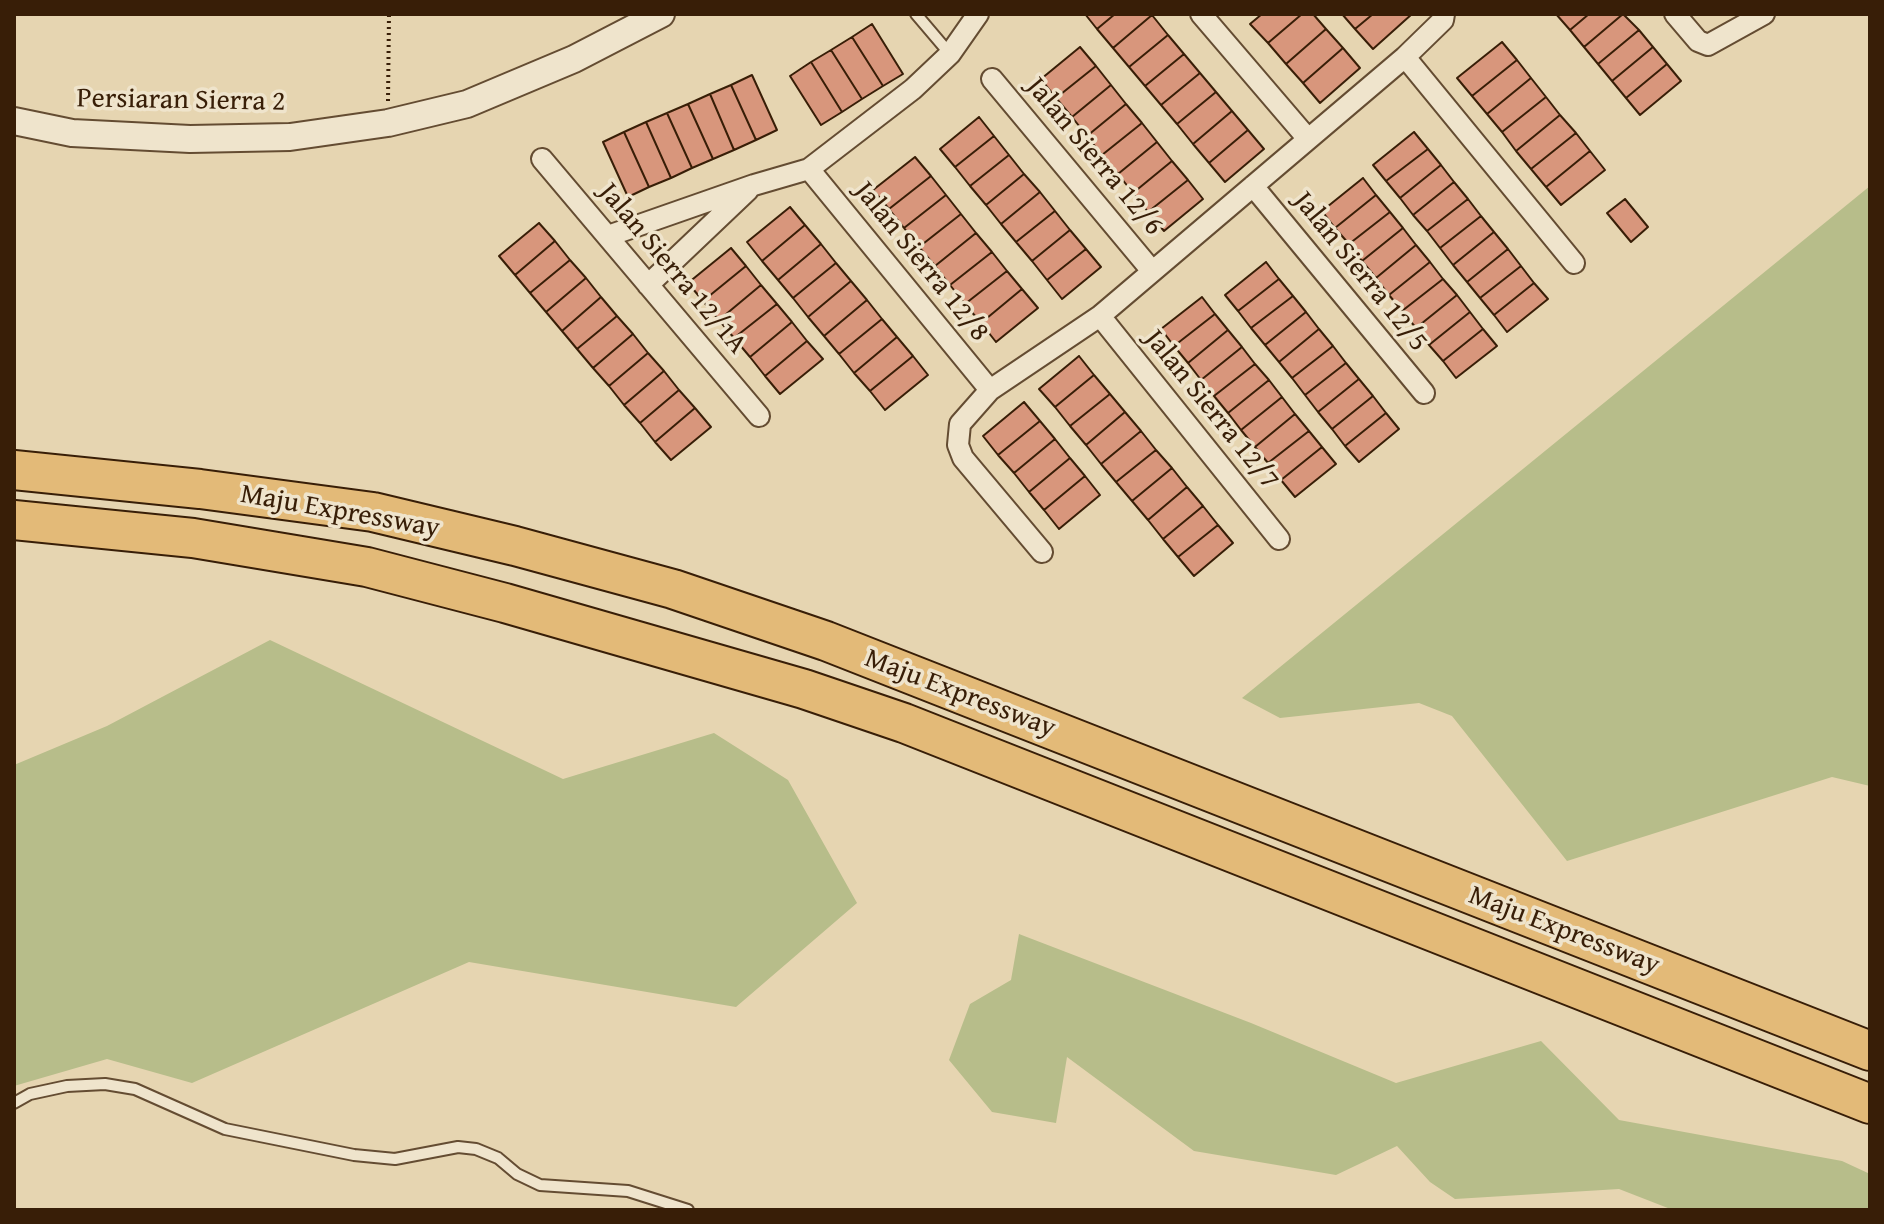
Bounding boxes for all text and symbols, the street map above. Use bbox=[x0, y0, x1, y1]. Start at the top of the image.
street label: Jalan Sierra 12/6 bbox=[1018, 71, 1170, 243]
street label: Persiaran Sierra 2 bbox=[76, 82, 286, 120]
street label: Jalan Sierra 12/8 bbox=[846, 175, 996, 349]
street label: Jalan Sierra 12/1A bbox=[591, 177, 753, 361]
street label: Jalan Sierra 12/5 bbox=[1285, 185, 1435, 359]
street label: Jalan Sierra 12/7 bbox=[1136, 323, 1286, 497]
street label: Maju Expressway bbox=[238, 478, 442, 546]
street label: Maju Expressway bbox=[860, 642, 1060, 746]
street label: Maju Expressway bbox=[1464, 879, 1664, 983]

